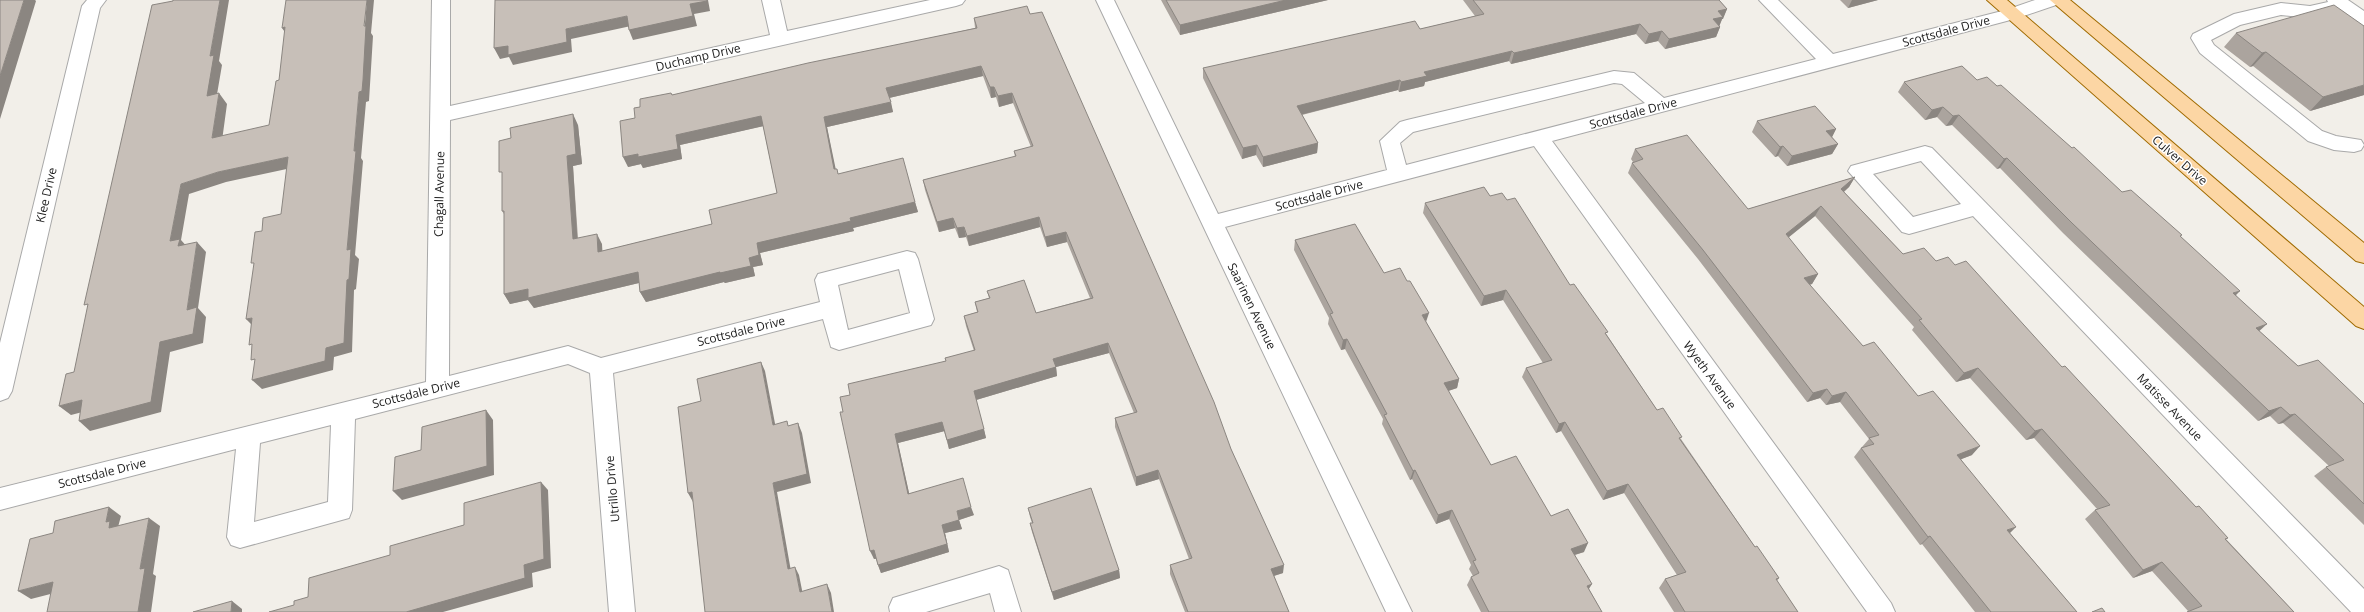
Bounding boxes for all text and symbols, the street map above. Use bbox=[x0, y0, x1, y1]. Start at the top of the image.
street label: Scottsdale Drive bbox=[1900, 11, 1992, 51]
street label: Duchamp Drive bbox=[654, 39, 742, 75]
street label: Scottsdale Drive bbox=[1587, 93, 1679, 133]
street label: Culver Drive bbox=[2149, 131, 2211, 189]
street label: Chagall Avenue bbox=[430, 151, 448, 237]
street label: Klee Drive bbox=[31, 165, 61, 224]
street label: Scottsdale Drive bbox=[1273, 175, 1365, 215]
street label: Saarinen Avenue bbox=[1224, 260, 1280, 352]
street label: Scottsdale Drive bbox=[695, 312, 787, 350]
street label: Wyeth Avenue bbox=[1680, 337, 1741, 413]
street label: Matisse Avenue bbox=[2133, 370, 2207, 445]
street label: Scottsdale Drive bbox=[370, 374, 462, 412]
street label: Scottsdale Drive bbox=[56, 454, 148, 492]
street label: Utrillo Drive bbox=[601, 455, 623, 523]

